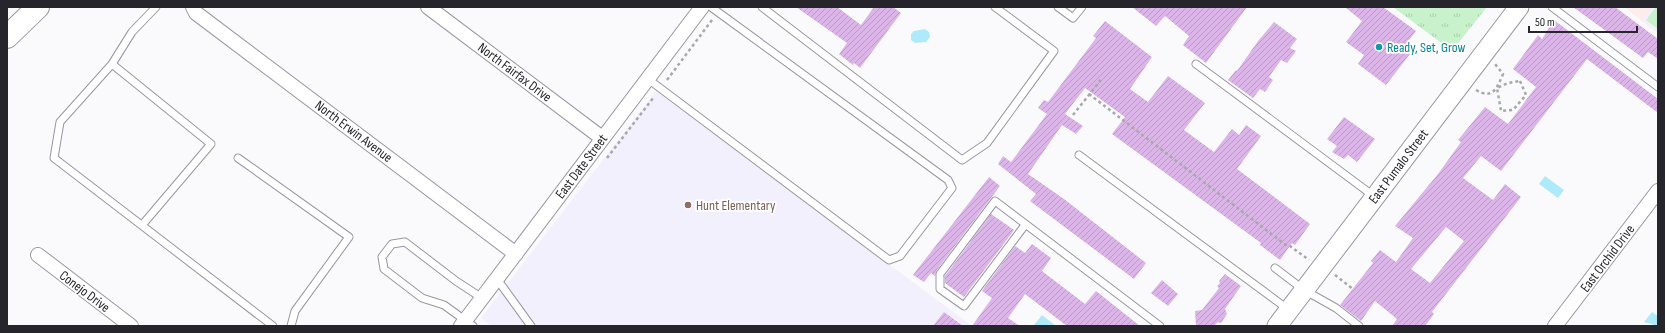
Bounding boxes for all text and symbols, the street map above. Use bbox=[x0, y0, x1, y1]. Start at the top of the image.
scale bar bbox=[1529, 8, 1637, 34]
text: 50 m bbox=[1535, 15, 1555, 30]
street label: North Fairfax Drive bbox=[474, 39, 555, 106]
place label: Ready, Set, Grow bbox=[1387, 39, 1466, 56]
marker: Ready, Set, Grow bbox=[1374, 42, 1384, 52]
street label: North Erwin Avenue bbox=[312, 97, 396, 166]
street label: East Pumalo Street bbox=[1365, 126, 1432, 207]
street label: East Date Street bbox=[552, 131, 611, 202]
place label: Hunt Elementary bbox=[696, 197, 776, 214]
marker: Hunt Elementary bbox=[683, 200, 693, 210]
street label: East Orchid Drive bbox=[1577, 221, 1638, 295]
street label: Conejo Drive bbox=[56, 267, 113, 316]

